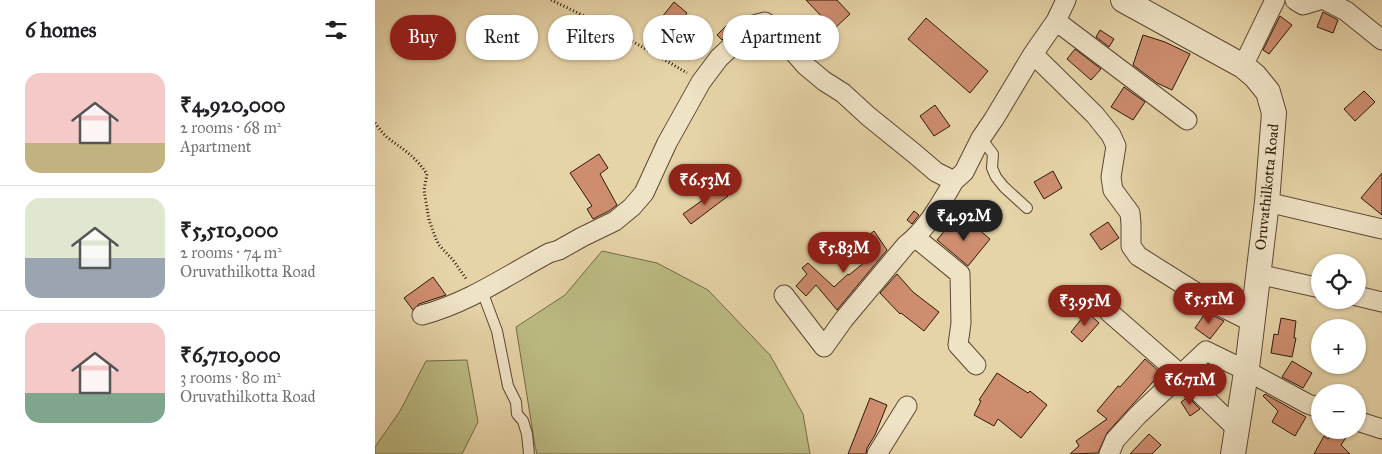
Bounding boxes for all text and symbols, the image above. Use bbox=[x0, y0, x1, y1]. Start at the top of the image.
chip: Buy bbox=[390, 15, 456, 60]
chip: Rent bbox=[466, 15, 538, 60]
chip: Filters bbox=[548, 15, 633, 60]
chip: New bbox=[643, 15, 713, 60]
chip: Apartment bbox=[723, 15, 839, 60]
icon: filters bbox=[322, 16, 350, 44]
text: 6 homes bbox=[25, 17, 97, 43]
text: ₹4,920,000 bbox=[180, 92, 285, 118]
icon: home bbox=[65, 93, 125, 153]
text: 2 rooms · 68 m² bbox=[180, 118, 281, 137]
street label: Oruvathilkotta Road bbox=[1251, 122, 1283, 251]
text: Apartment bbox=[180, 137, 252, 156]
pin: ₹6.53M bbox=[664, 164, 746, 206]
text: ₹6.53M bbox=[680, 170, 730, 189]
pin: ₹4.92M bbox=[923, 200, 1005, 242]
text: ₹4.92M bbox=[937, 206, 991, 225]
text: ₹5,510,000 bbox=[180, 217, 279, 243]
icon: home bbox=[65, 218, 125, 278]
pin: ₹5.83M bbox=[803, 232, 885, 274]
text: ₹5.83M bbox=[819, 238, 869, 257]
text: 2 rooms · 74 m² bbox=[180, 243, 282, 262]
map controls bbox=[1311, 254, 1366, 439]
button: locate bbox=[1311, 254, 1366, 309]
text: Oruvathilkotta Road bbox=[180, 262, 316, 281]
pin: ₹5.51M bbox=[1168, 282, 1250, 325]
pin: ₹3.95M bbox=[1044, 284, 1126, 327]
text: ₹5.51M bbox=[1184, 289, 1234, 308]
text: ₹3.95M bbox=[1059, 291, 1111, 310]
button: + bbox=[1311, 319, 1366, 374]
text: ₹6,710,000 bbox=[180, 342, 281, 368]
icon: home bbox=[65, 343, 125, 403]
pin: ₹6.71M bbox=[1149, 364, 1231, 406]
text: 3 rooms · 80 m² bbox=[180, 368, 281, 387]
text: ₹6.71M bbox=[1164, 370, 1216, 389]
button: − bbox=[1311, 384, 1366, 439]
text: Oruvathilkotta Road bbox=[180, 387, 316, 406]

